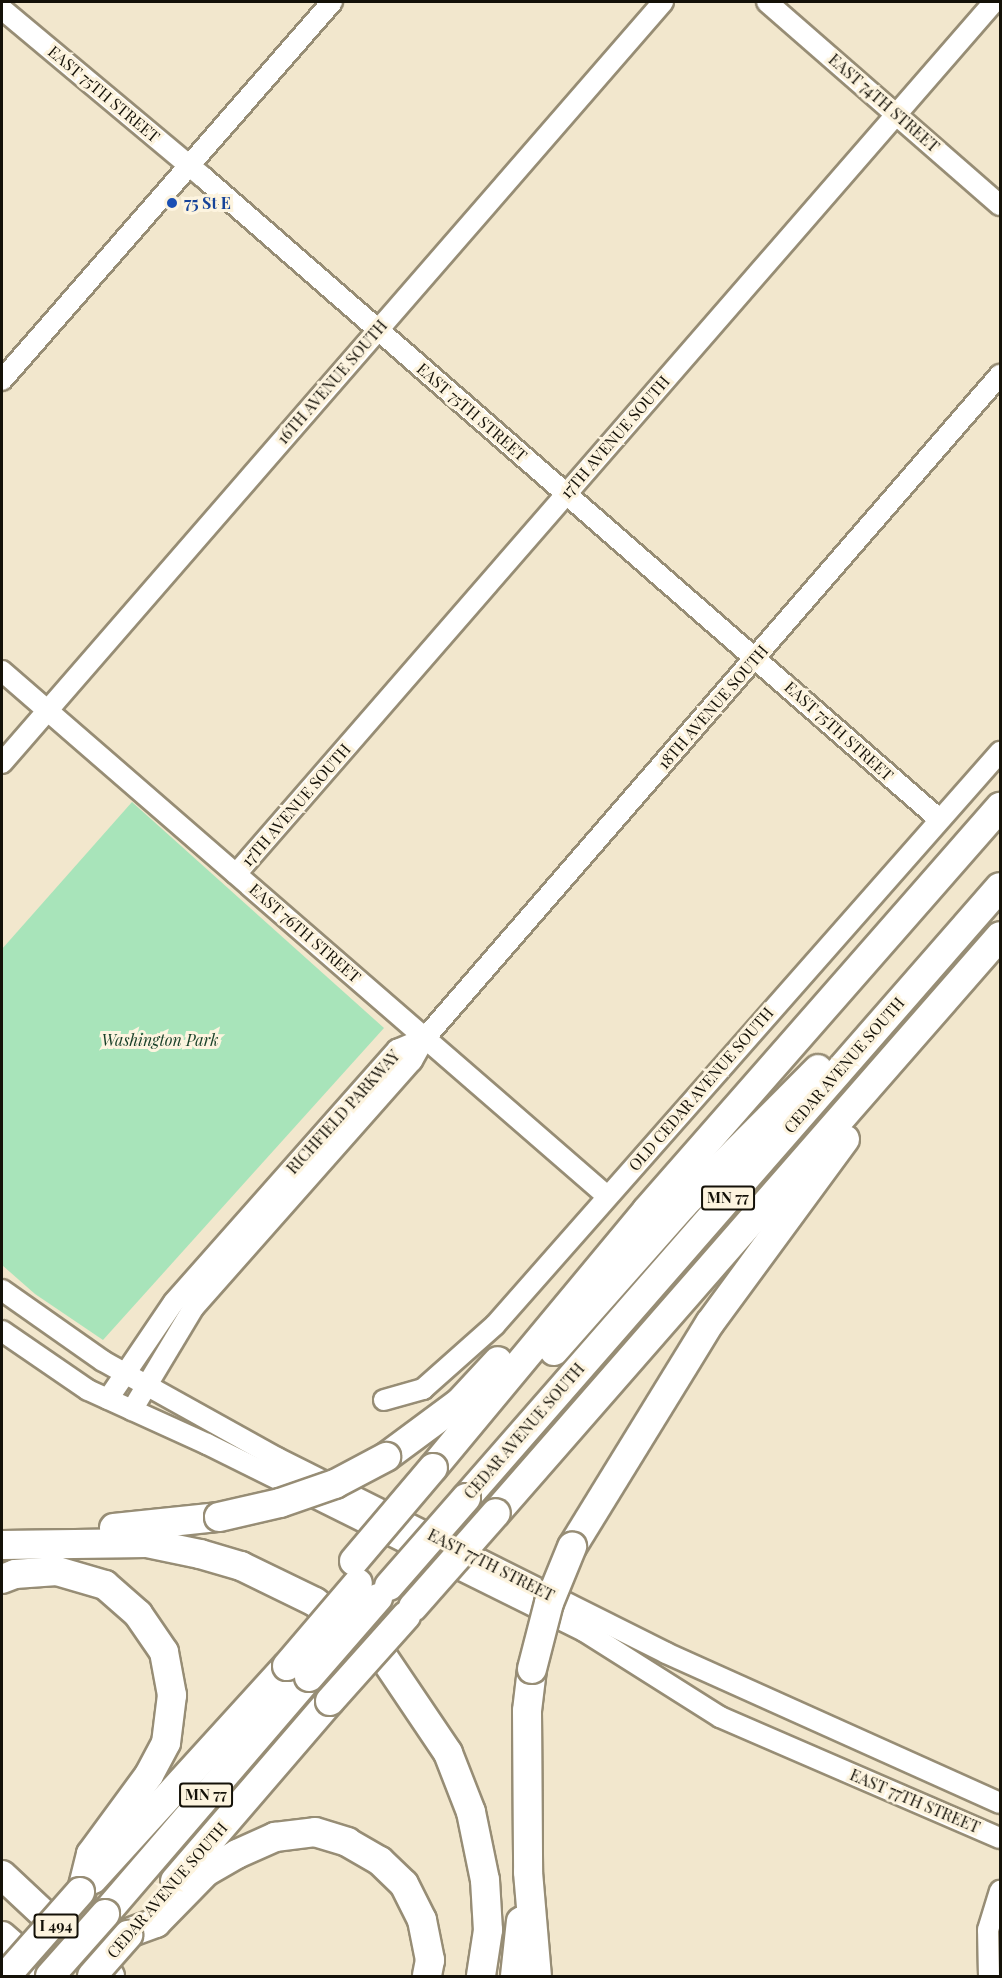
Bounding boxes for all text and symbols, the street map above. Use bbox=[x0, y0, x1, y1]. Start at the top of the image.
street label: EAST 75TH STREET bbox=[44, 42, 164, 146]
street label: EAST 74TH STREET bbox=[825, 50, 943, 156]
place label: 75 St E bbox=[184, 193, 231, 213]
marker: 75 St E bbox=[165, 196, 179, 210]
street label: 16TH AVENUE SOUTH bbox=[273, 316, 391, 448]
street label: EAST 75TH STREET bbox=[413, 359, 531, 465]
street label: 17TH AVENUE SOUTH bbox=[556, 372, 674, 502]
street label: 18TH AVENUE SOUTH bbox=[654, 641, 772, 773]
street label: EAST 75TH STREET bbox=[781, 677, 897, 785]
street label: 17TH AVENUE SOUTH bbox=[237, 740, 355, 870]
street label: EAST 76TH STREET bbox=[245, 879, 365, 987]
street label: CEDAR AVENUE SOUTH bbox=[780, 993, 908, 1137]
street label: OLD CEDAR AVENUE SOUTH bbox=[624, 1003, 778, 1175]
park label: Washington Park bbox=[101, 1030, 219, 1050]
street label: RICHFIELD PARKWAY bbox=[282, 1046, 404, 1178]
road number: MN 77 bbox=[701, 1186, 755, 1210]
street label: CEDAR AVENUE SOUTH bbox=[460, 1359, 588, 1503]
street label: EAST 77TH STREET bbox=[424, 1525, 558, 1605]
street label: EAST 77TH STREET bbox=[847, 1765, 983, 1837]
road number: MN 77 bbox=[179, 1783, 233, 1807]
street label: CEDAR AVENUE SOUTH bbox=[103, 1818, 231, 1962]
road number: I 494 bbox=[32, 1914, 80, 1938]

